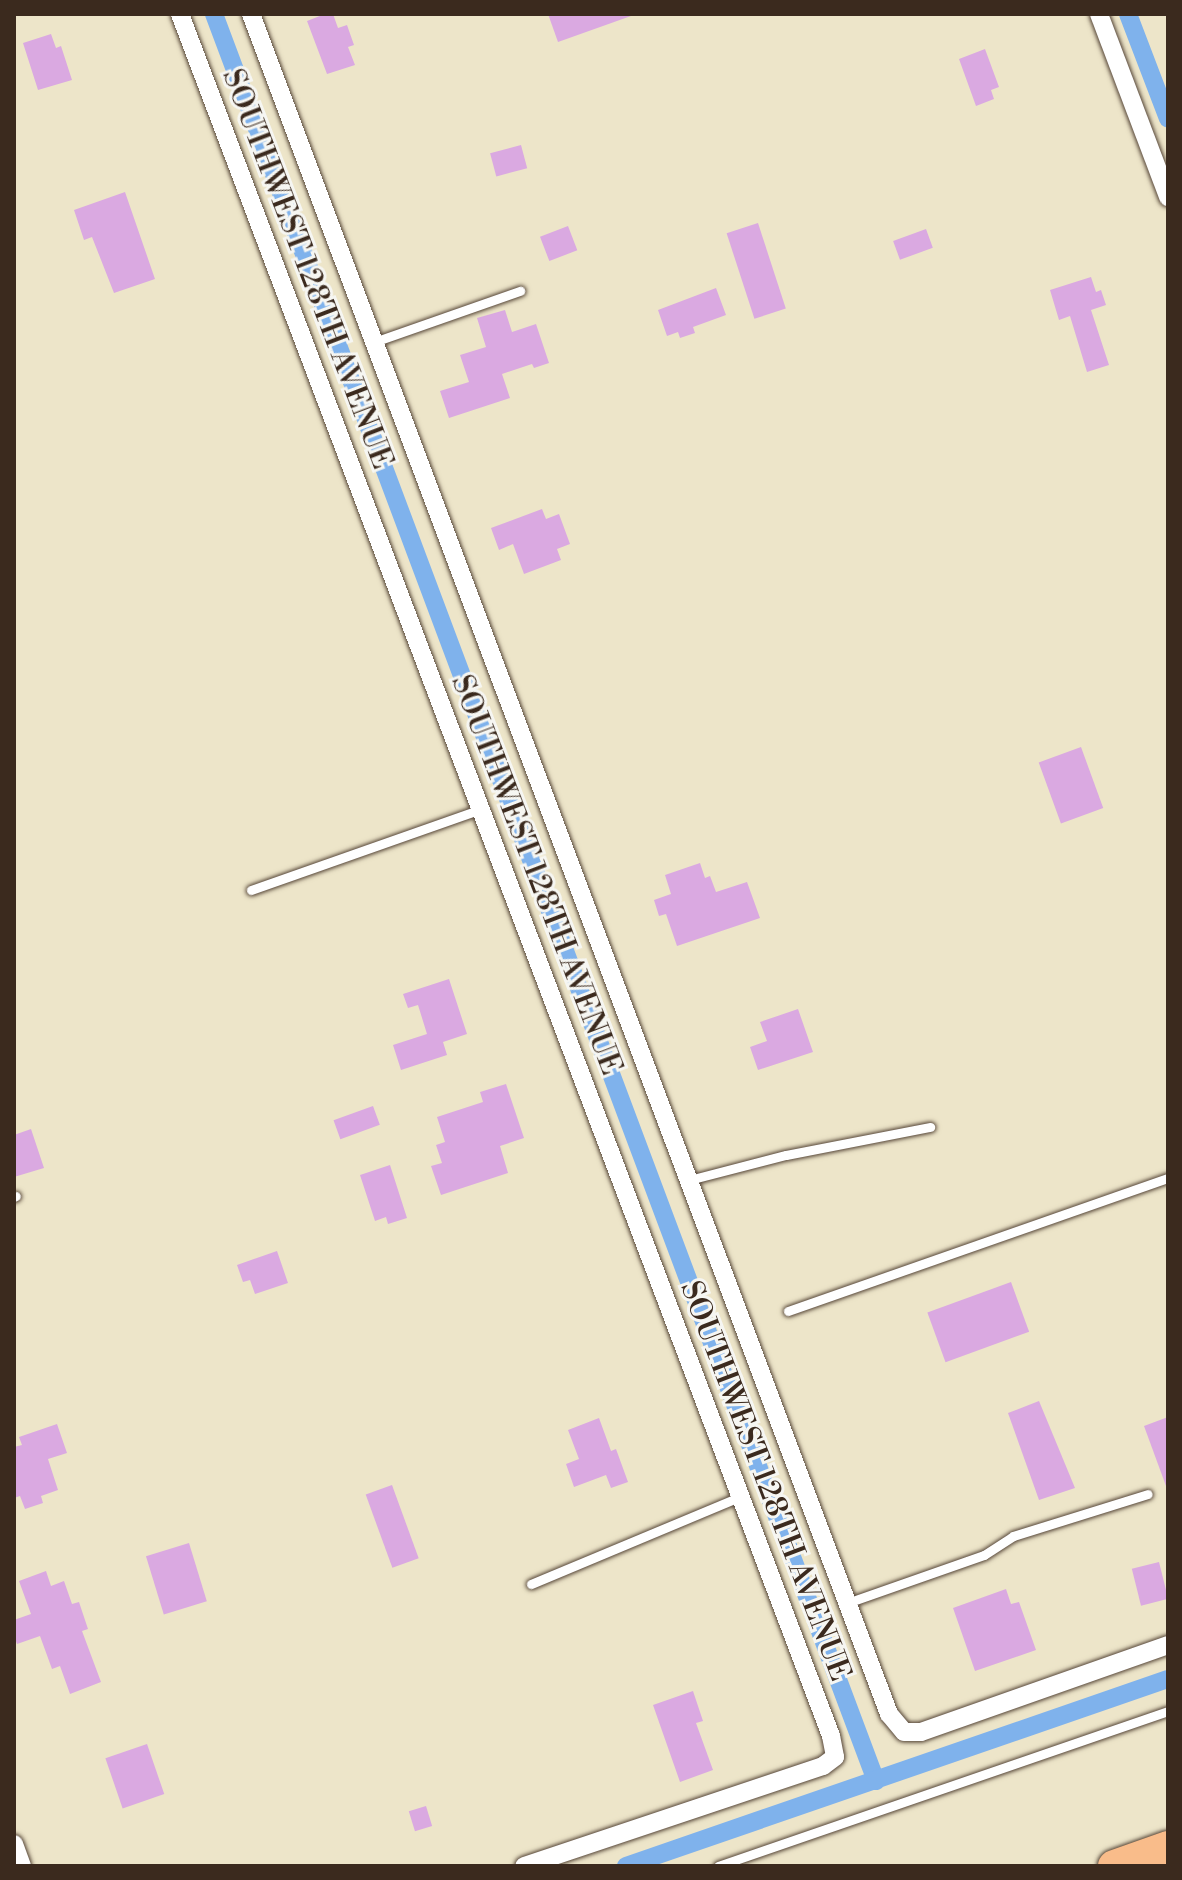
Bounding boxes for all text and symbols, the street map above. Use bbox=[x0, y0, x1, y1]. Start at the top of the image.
street label: SOUTHWEST 128TH AVENUE bbox=[214, 64, 400, 474]
street label: SOUTHWEST 128TH AVENUE bbox=[443, 670, 629, 1080]
street label: SOUTHWEST 128TH AVENUE bbox=[672, 1276, 858, 1686]

